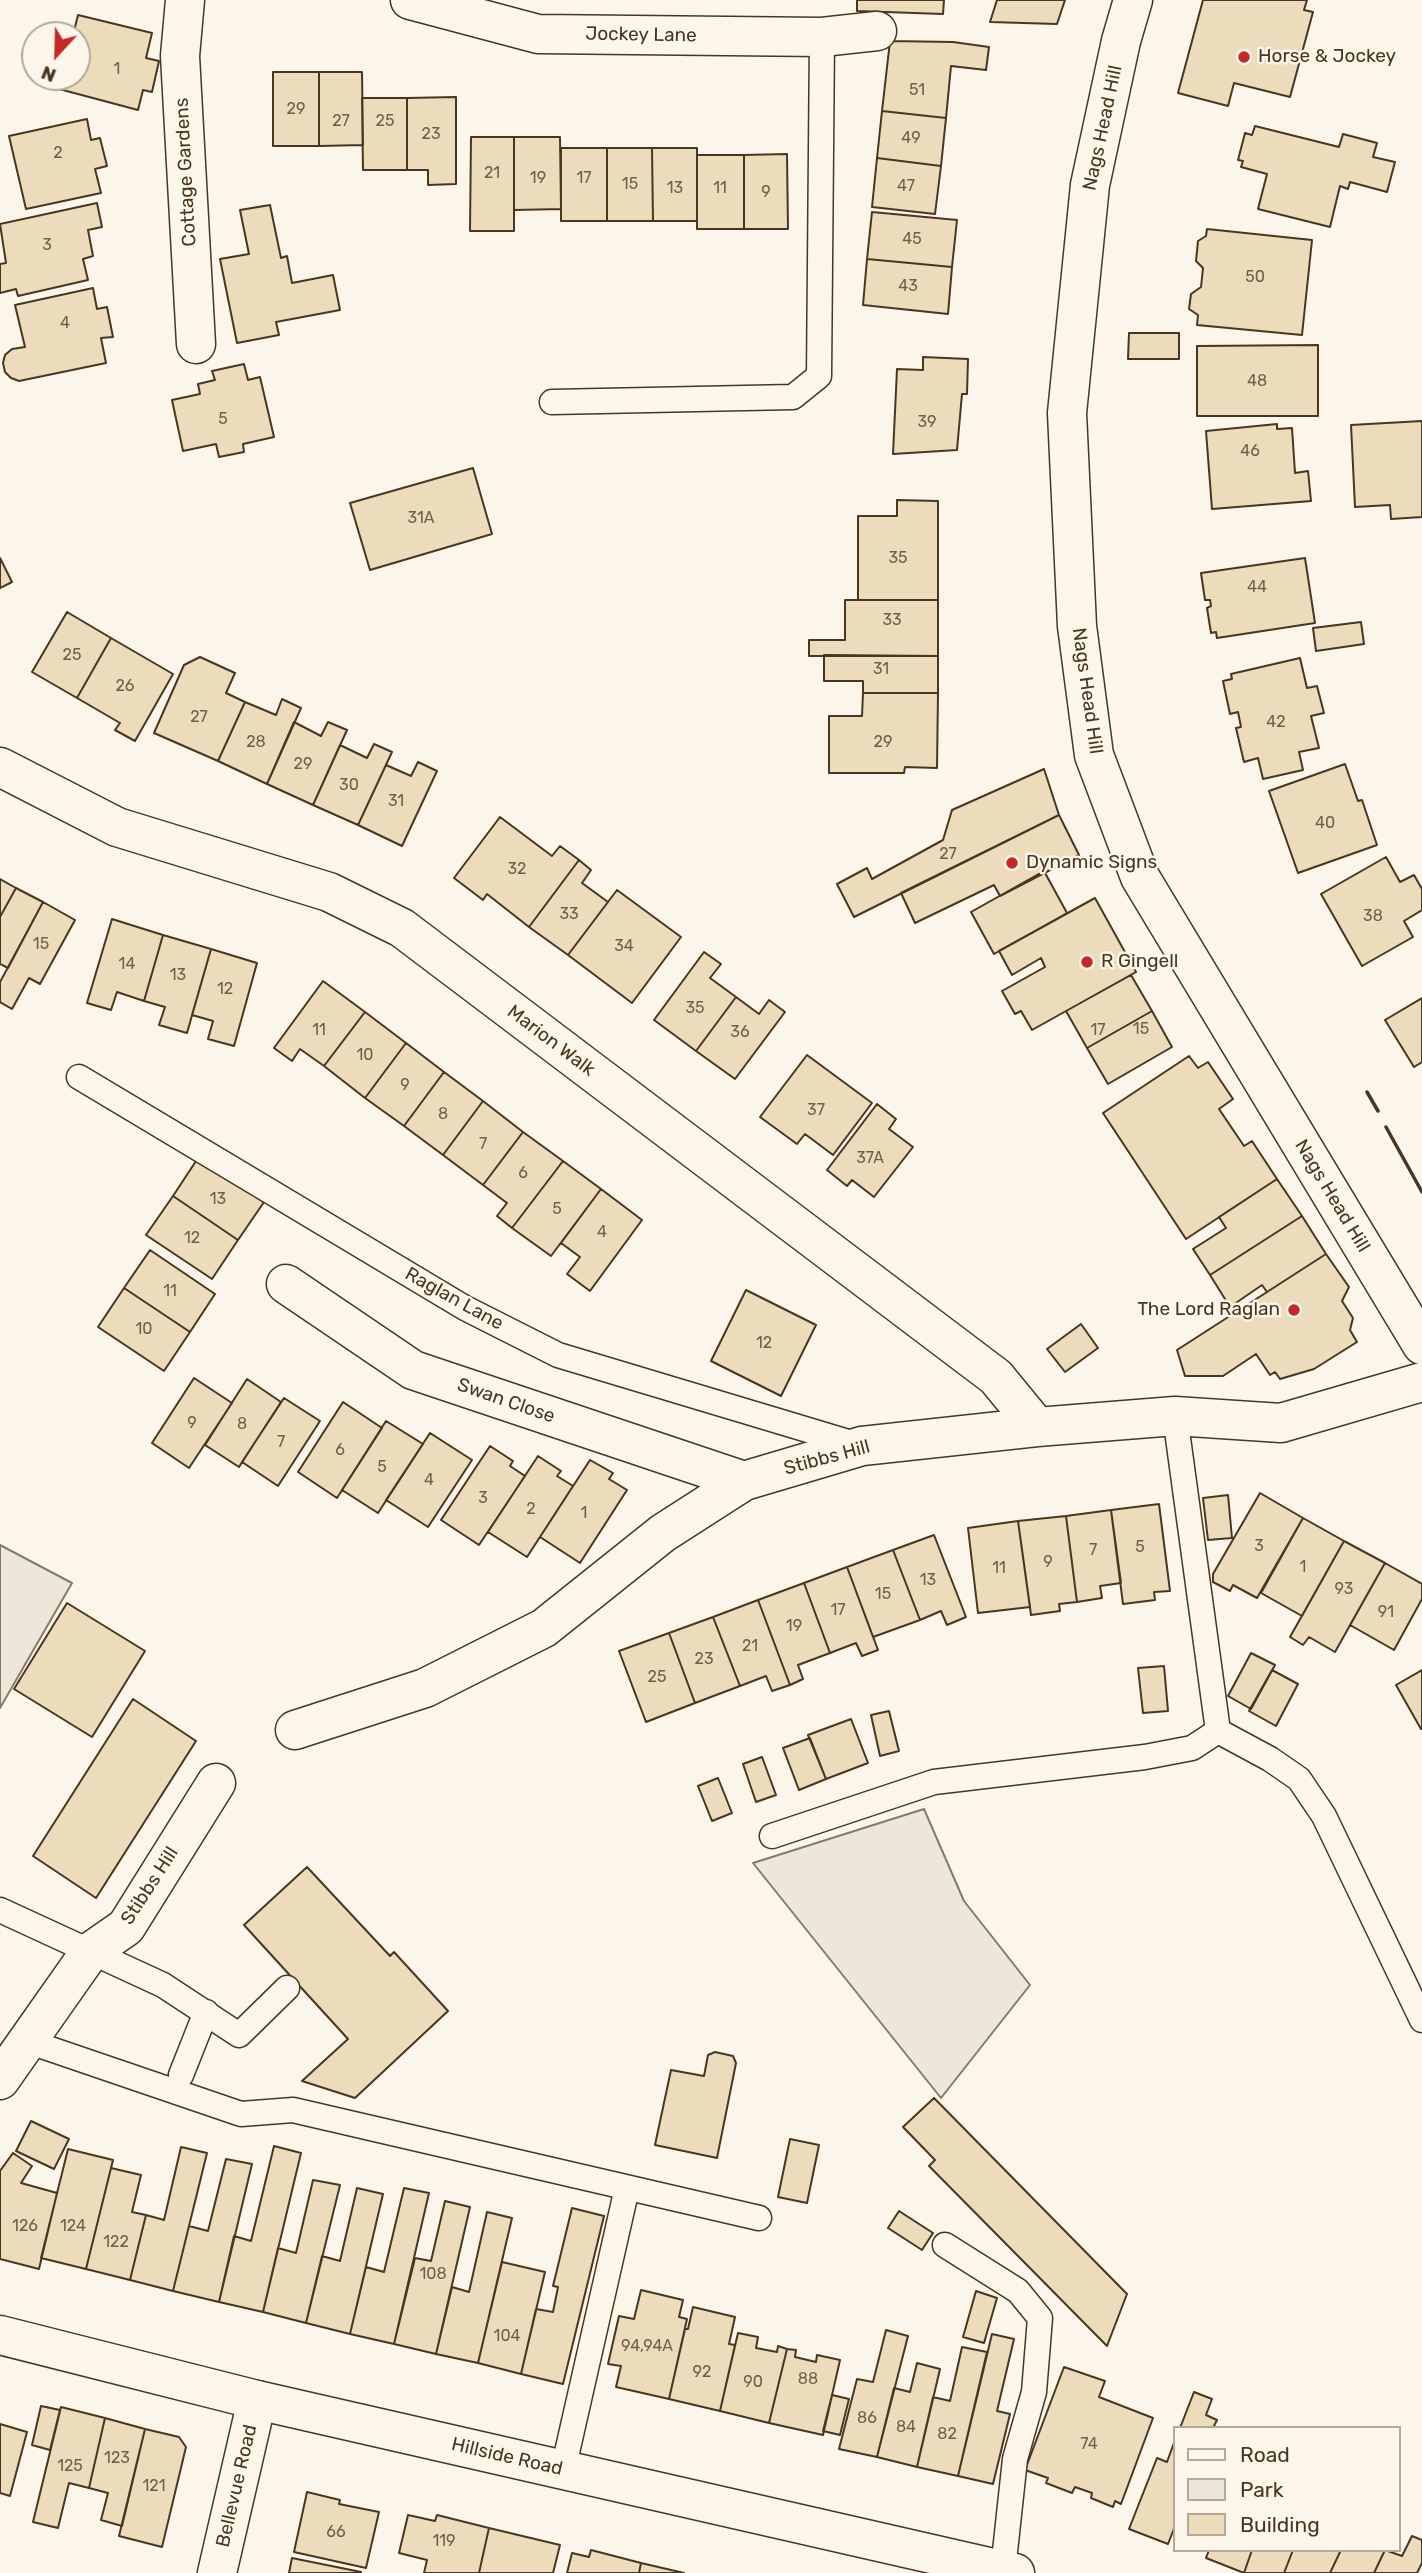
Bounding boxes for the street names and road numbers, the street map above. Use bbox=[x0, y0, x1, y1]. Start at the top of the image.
street label: Jockey Lane bbox=[585, 23, 697, 47]
street label: Nags Head Hill bbox=[1079, 63, 1127, 193]
street label: Cottage Gardens bbox=[171, 97, 201, 247]
street label: Nags Head Hill bbox=[1067, 626, 1107, 756]
street label: Marion Walk bbox=[503, 1001, 599, 1081]
street label: Nags Head Hill bbox=[1289, 1136, 1375, 1256]
street label: Raglan Lane bbox=[401, 1263, 507, 1335]
street label: Swan Close bbox=[454, 1374, 558, 1428]
street label: Stibbs Hill bbox=[781, 1436, 873, 1480]
street label: Stibbs Hill bbox=[116, 1843, 184, 1929]
street label: Bellevue Road bbox=[212, 2422, 262, 2550]
street label: Hillside Road bbox=[449, 2433, 565, 2481]

